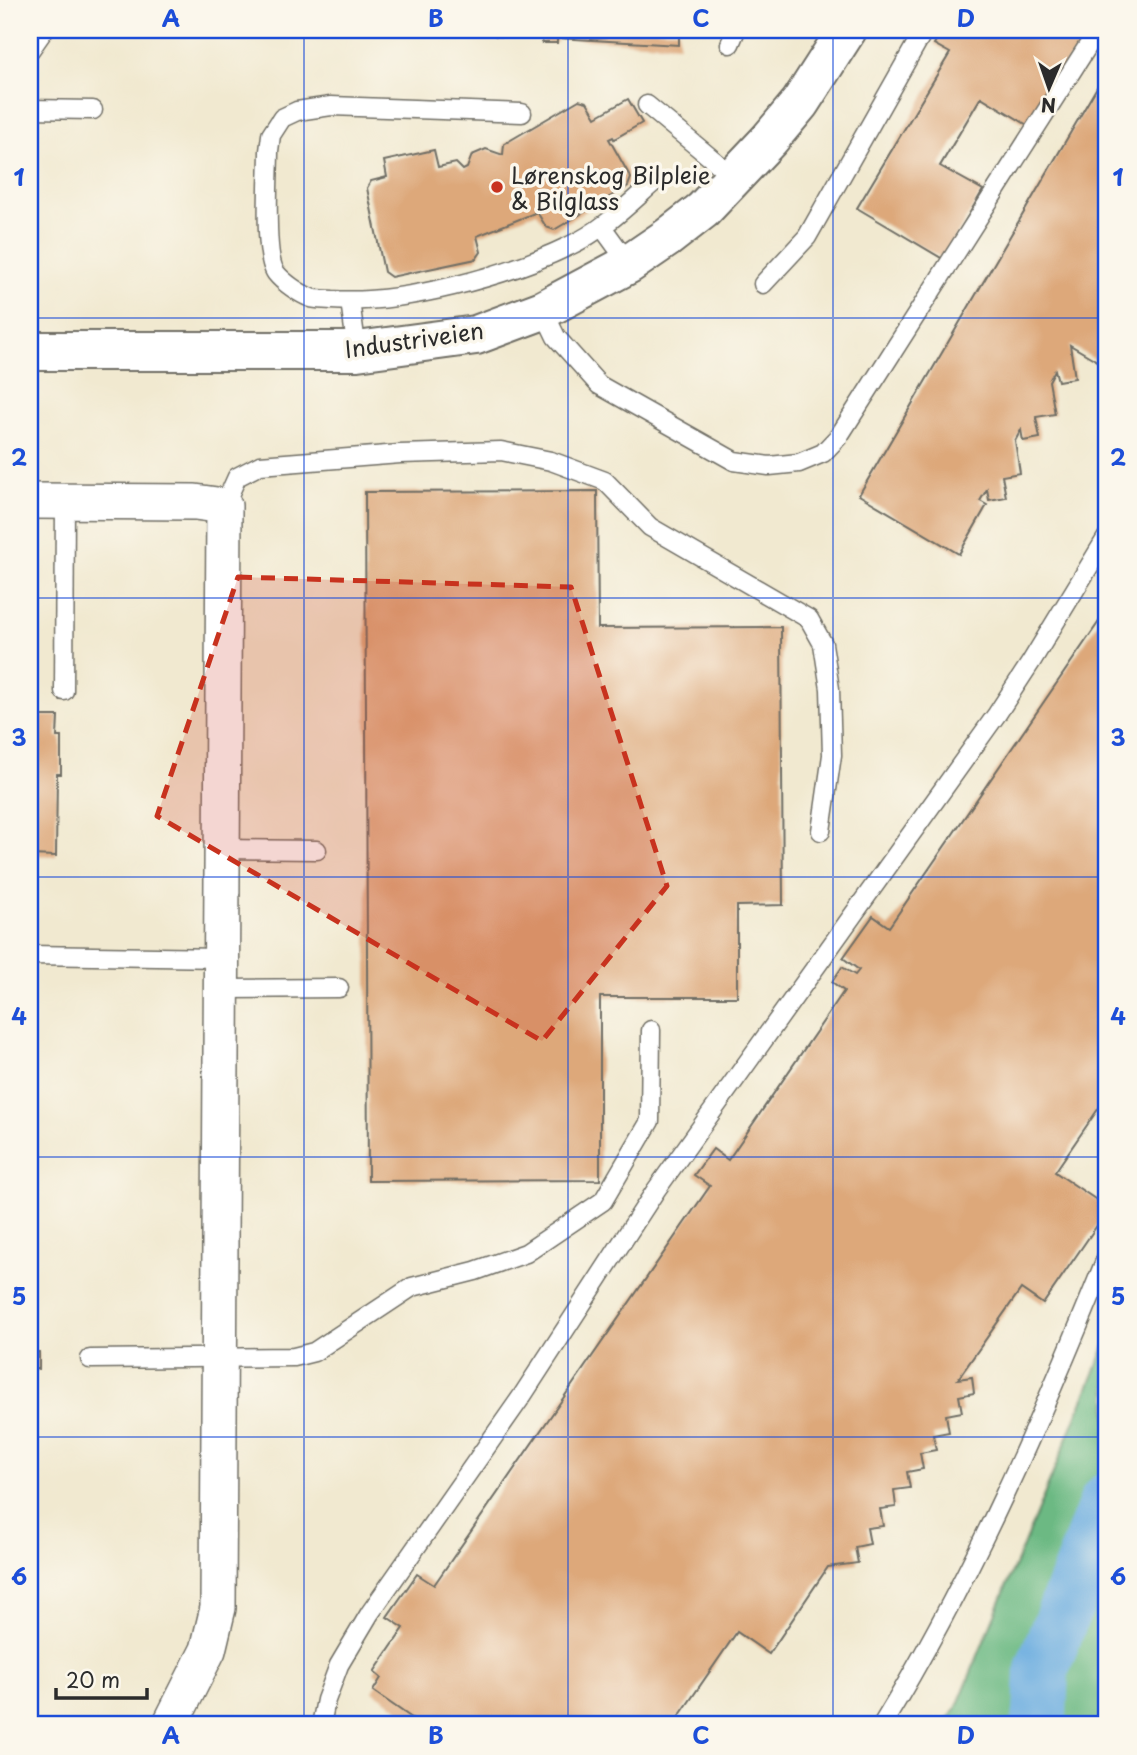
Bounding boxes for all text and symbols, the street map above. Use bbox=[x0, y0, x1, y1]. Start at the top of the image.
text: A bbox=[162, 0, 180, 35]
text: B bbox=[428, 0, 444, 35]
text: C bbox=[692, 0, 710, 35]
text: D bbox=[957, 0, 975, 35]
north arrow bbox=[1014, 52, 1084, 122]
text: N bbox=[1040, 92, 1056, 120]
place label: Lørenskog Bilpleie & Bilglass bbox=[511, 157, 711, 218]
text: 1 bbox=[14, 159, 25, 194]
text: 1 bbox=[1113, 159, 1124, 194]
marker: Lørenskog Bilpleie & Bilglass bbox=[489, 179, 505, 195]
street label: Industriveien bbox=[342, 312, 486, 366]
text: 2 bbox=[11, 439, 27, 474]
text: 2 bbox=[1110, 439, 1126, 474]
text: 3 bbox=[11, 719, 27, 754]
text: 3 bbox=[1110, 719, 1126, 754]
text: 4 bbox=[11, 998, 27, 1033]
text: 4 bbox=[1110, 998, 1126, 1033]
text: 5 bbox=[12, 1278, 26, 1313]
text: 5 bbox=[1111, 1278, 1125, 1313]
text: 6 bbox=[11, 1558, 27, 1593]
text: 6 bbox=[1110, 1558, 1126, 1593]
scale bar bbox=[56, 1657, 147, 1701]
text: 20 m bbox=[66, 1663, 120, 1695]
text: A bbox=[162, 1717, 180, 1752]
text: B bbox=[428, 1717, 444, 1752]
text: C bbox=[692, 1717, 710, 1752]
text: D bbox=[957, 1717, 975, 1752]

